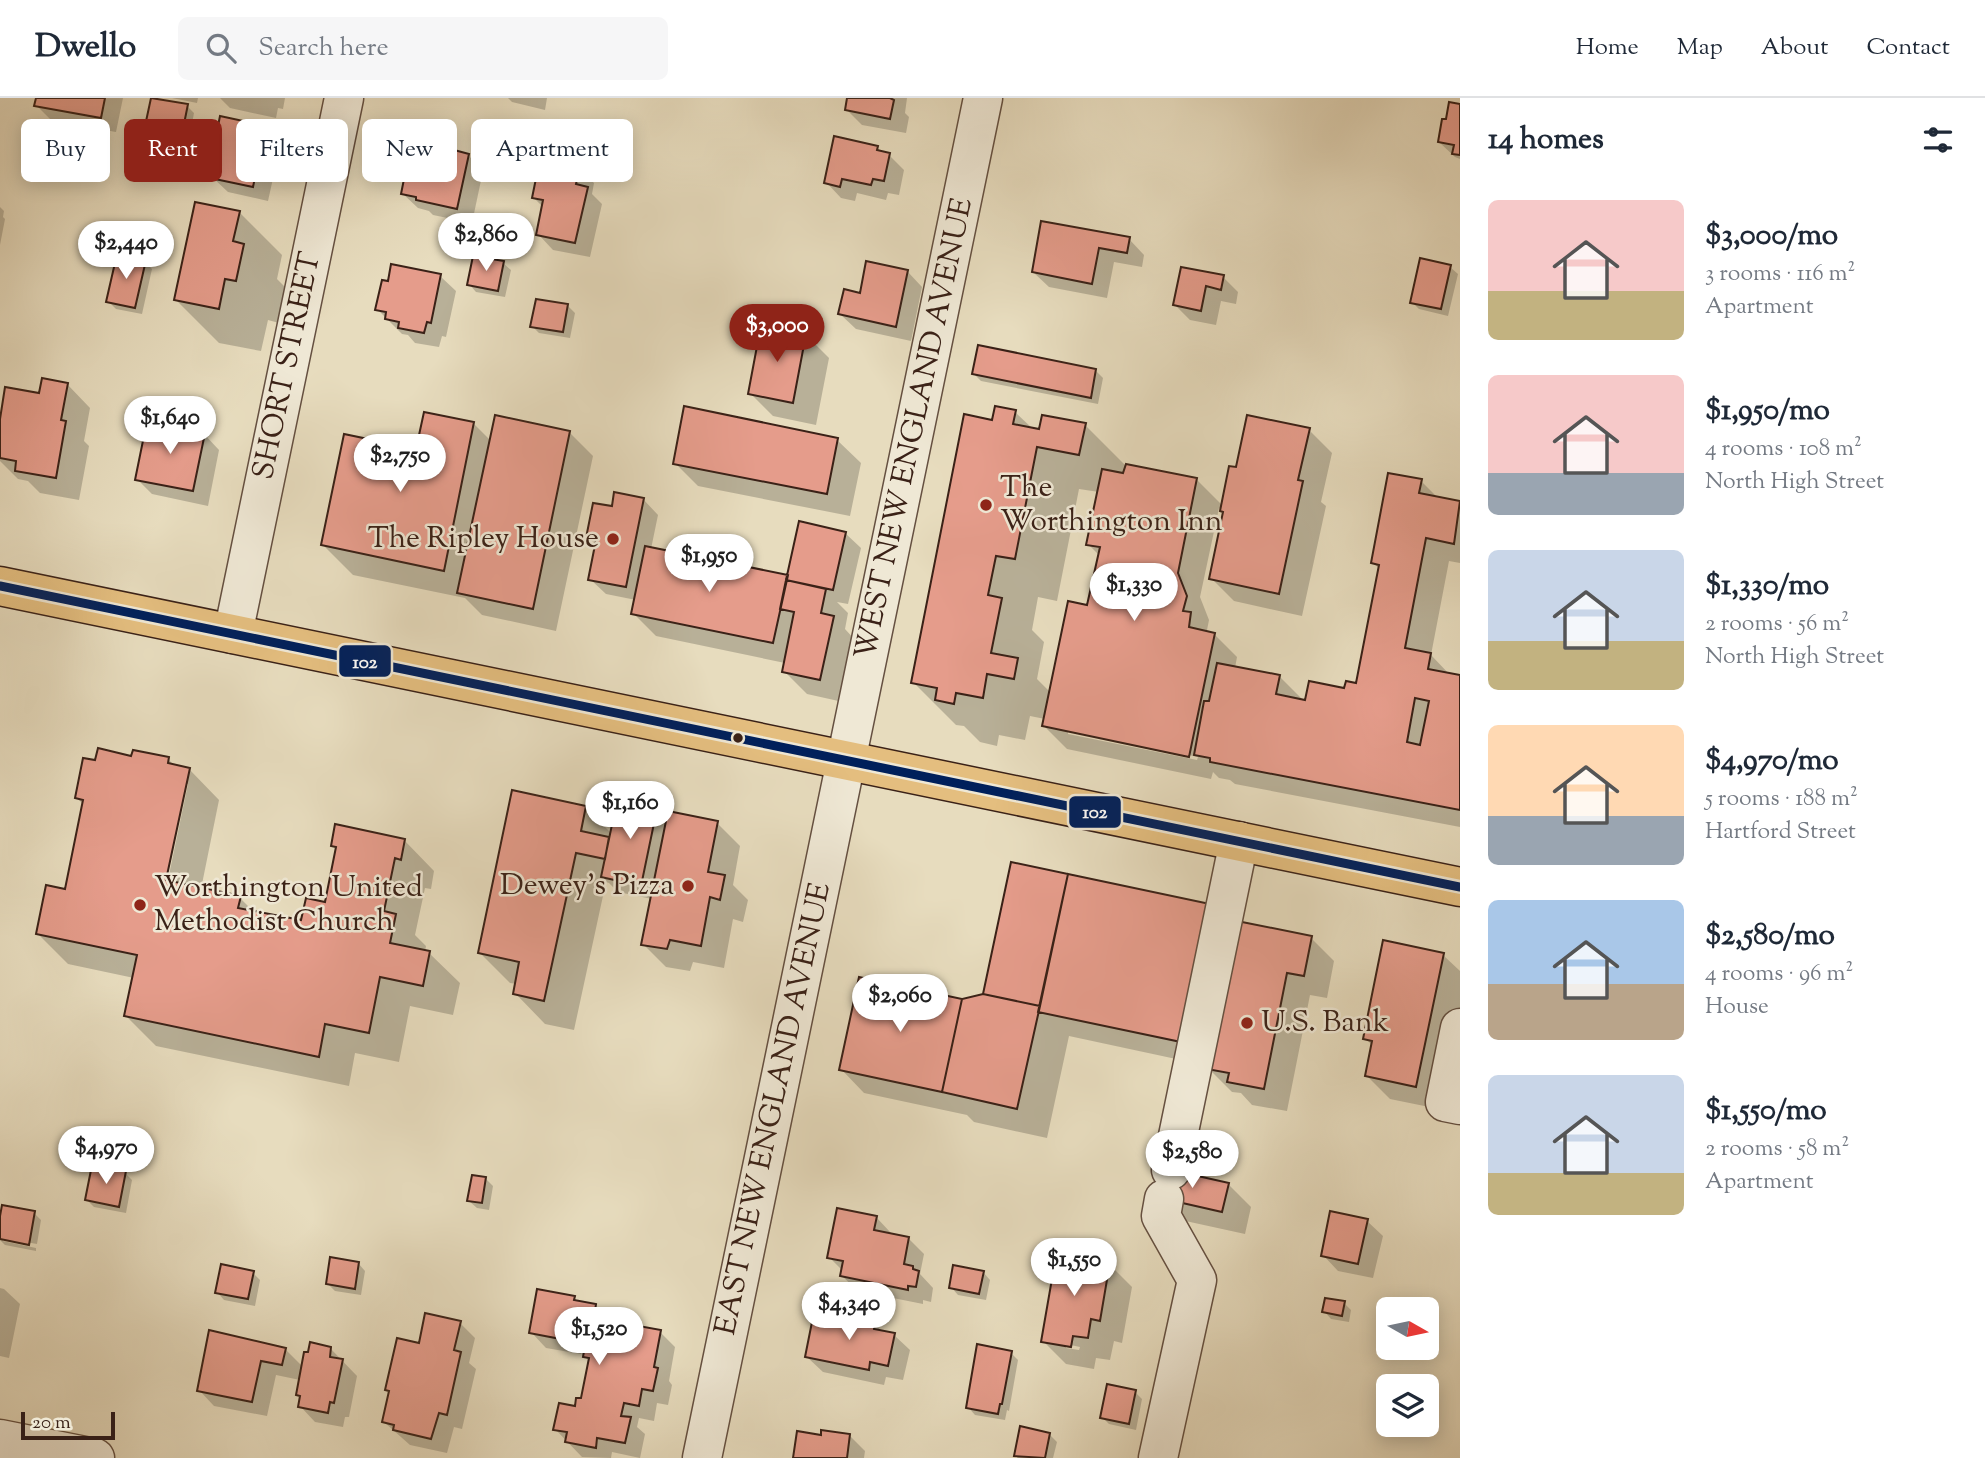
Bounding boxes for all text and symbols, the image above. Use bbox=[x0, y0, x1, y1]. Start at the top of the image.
search box bbox=[178, 17, 668, 80]
text: Dwello bbox=[35, 24, 136, 72]
icon: search bbox=[202, 29, 240, 67]
text: Search here bbox=[258, 30, 389, 67]
text: Home bbox=[1576, 31, 1639, 65]
text: Map bbox=[1677, 31, 1723, 65]
text: About bbox=[1761, 31, 1828, 65]
text: Contact bbox=[1866, 31, 1950, 65]
chip: Buy bbox=[21, 119, 110, 182]
chip: Rent bbox=[124, 119, 222, 182]
chip: Filters bbox=[236, 119, 348, 182]
chip: New bbox=[362, 119, 457, 182]
chip: Apartment bbox=[471, 119, 633, 182]
text: 14 homes bbox=[1488, 119, 1604, 162]
icon: filters bbox=[1919, 121, 1957, 159]
street label: WEST NEW ENGLAND AVENUE bbox=[845, 194, 985, 664]
pin: $2,860 bbox=[429, 214, 543, 273]
text: $3,000/mo bbox=[1705, 215, 1838, 258]
text: $2,860 bbox=[454, 219, 518, 252]
pin: $2,440 bbox=[69, 222, 183, 281]
text: $2,440 bbox=[94, 227, 158, 260]
icon: home bbox=[1544, 228, 1628, 312]
street label: SHORT STREET bbox=[243, 248, 333, 484]
text: 3 rooms · 116 m² bbox=[1705, 258, 1855, 291]
text: Apartment bbox=[1705, 291, 1814, 324]
pin: $3,000 bbox=[720, 304, 834, 364]
text: $3,000 bbox=[745, 310, 809, 343]
text: $1,950/mo bbox=[1705, 390, 1830, 433]
pin: $1,640 bbox=[113, 396, 227, 456]
text: $1,640 bbox=[140, 402, 200, 435]
icon: home bbox=[1544, 403, 1628, 487]
text: 4 rooms · 108 m² bbox=[1705, 433, 1862, 466]
pin: $2,750 bbox=[343, 434, 457, 494]
text: $2,750 bbox=[370, 440, 430, 473]
text: North High Street bbox=[1705, 466, 1884, 499]
place label: The Worthington Inn bbox=[1000, 467, 1223, 544]
marker: The Worthington Inn bbox=[978, 497, 994, 513]
place label: The Ripley House bbox=[368, 518, 599, 561]
marker: The Ripley House bbox=[605, 531, 621, 547]
pin: $1,950 bbox=[652, 534, 766, 594]
text: $1,950 bbox=[681, 540, 737, 573]
pin: $1,330 bbox=[1077, 564, 1191, 623]
text: $1,330/mo bbox=[1705, 565, 1829, 608]
text: $1,330 bbox=[1106, 569, 1162, 602]
icon: home bbox=[1544, 578, 1628, 662]
text: 2 rooms · 56 m² bbox=[1705, 608, 1849, 641]
text: North High Street bbox=[1705, 641, 1884, 674]
line badge: 102 bbox=[338, 644, 392, 678]
text: 102 bbox=[352, 650, 378, 677]
unlabelled marker bbox=[731, 731, 745, 745]
text: $4,970/mo bbox=[1705, 740, 1839, 783]
icon: home bbox=[1544, 753, 1628, 837]
pin: $1,160 bbox=[573, 782, 687, 841]
text: 5 rooms · 188 m² bbox=[1705, 783, 1858, 816]
text: $1,160 bbox=[601, 787, 659, 820]
line badge: 102 bbox=[1068, 795, 1122, 829]
text: 102 bbox=[1082, 800, 1108, 827]
text: Hartford Street bbox=[1705, 816, 1856, 849]
place label: Dewey's Pizza bbox=[500, 865, 674, 908]
place label: Worthington United Methodist Church bbox=[154, 867, 423, 944]
marker: Dewey's Pizza bbox=[680, 878, 696, 894]
street label: EAST NEW ENGLAND AVENUE bbox=[705, 879, 843, 1339]
marker: Worthington United Methodist Church bbox=[132, 897, 148, 913]
text: $2,580/mo bbox=[1705, 915, 1835, 958]
icon: home bbox=[1544, 928, 1628, 1012]
text: 4 rooms · 96 m² bbox=[1705, 958, 1853, 991]
pin: $2,060 bbox=[843, 974, 957, 1034]
text: $2,060 bbox=[868, 980, 932, 1013]
text: House bbox=[1705, 991, 1769, 1024]
place label: U.S. Bank bbox=[1261, 1002, 1389, 1045]
marker: U.S. Bank bbox=[1239, 1015, 1255, 1031]
text: $1,550/mo bbox=[1705, 1090, 1827, 1133]
icon: home bbox=[1544, 1103, 1628, 1187]
pin: $4,970 bbox=[49, 1126, 163, 1186]
pin: $2,580 bbox=[1135, 1130, 1249, 1190]
text: $4,970 bbox=[74, 1132, 138, 1165]
text: 2 rooms · 58 m² bbox=[1705, 1133, 1849, 1166]
text: $2,580 bbox=[1162, 1136, 1222, 1169]
text: Apartment bbox=[1705, 1166, 1814, 1199]
pin: $1,550 bbox=[1017, 1238, 1131, 1298]
text: $1,550 bbox=[1047, 1244, 1101, 1277]
pin: $4,340 bbox=[792, 1282, 906, 1342]
text: $4,340 bbox=[818, 1288, 880, 1321]
north arrow bbox=[1376, 1297, 1438, 1360]
map controls bbox=[1376, 1297, 1439, 1437]
pin: $1,520 bbox=[542, 1308, 656, 1367]
text: $1,520 bbox=[570, 1313, 628, 1346]
button: layers bbox=[1376, 1374, 1439, 1437]
scale bar bbox=[21, 1409, 116, 1441]
text: 20 m bbox=[32, 1410, 71, 1437]

